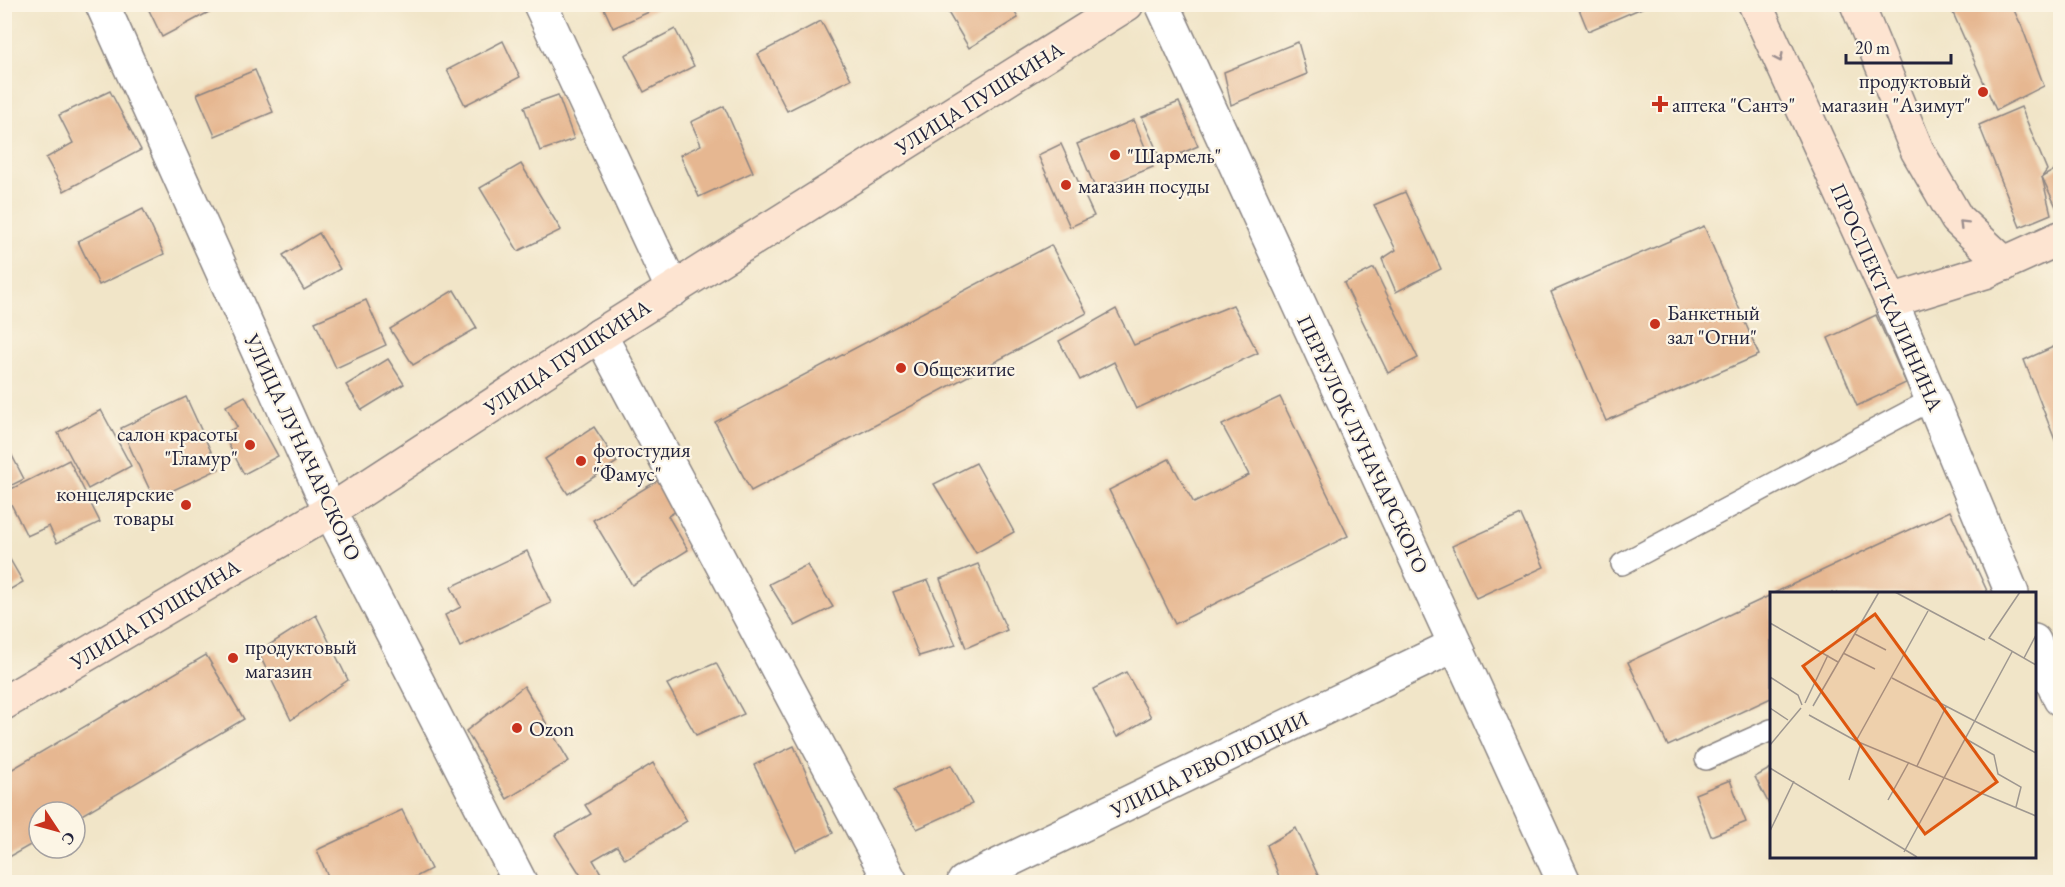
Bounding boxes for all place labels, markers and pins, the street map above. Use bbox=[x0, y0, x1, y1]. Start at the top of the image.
place label: продуктовый магазин "Азимут" bbox=[1821, 67, 1971, 118]
marker: продуктовый магазин "Азимут" bbox=[1976, 85, 1990, 99]
place label: аптека "Сантэ" bbox=[1672, 91, 1795, 118]
marker: аптека "Сантэ" bbox=[1653, 97, 1667, 111]
place label: "Шармель" bbox=[1127, 142, 1222, 169]
marker: "Шармель" bbox=[1108, 148, 1122, 162]
place label: магазин посуды bbox=[1078, 172, 1210, 199]
marker: магазин посуды bbox=[1059, 178, 1073, 192]
place label: Банкетный зал "Огни" bbox=[1667, 299, 1760, 350]
marker: Банкетный зал "Огни" bbox=[1648, 317, 1662, 331]
place label: Общежитие bbox=[913, 355, 1015, 382]
marker: Общежитие bbox=[894, 361, 908, 375]
place label: салон красоты "Гламур" bbox=[117, 420, 238, 471]
place label: фотостудия "Фамус" bbox=[593, 436, 691, 487]
marker: салон красоты "Гламур" bbox=[243, 438, 257, 452]
marker: фотостудия "Фамус" bbox=[574, 454, 588, 468]
place label: концелярские товары bbox=[56, 480, 174, 531]
marker: концелярские товары bbox=[179, 498, 193, 512]
place label: продуктовый магазин bbox=[245, 633, 357, 684]
marker: продуктовый магазин bbox=[226, 651, 240, 665]
place label: Ozon bbox=[529, 715, 574, 742]
marker: Ozon bbox=[510, 721, 524, 735]

